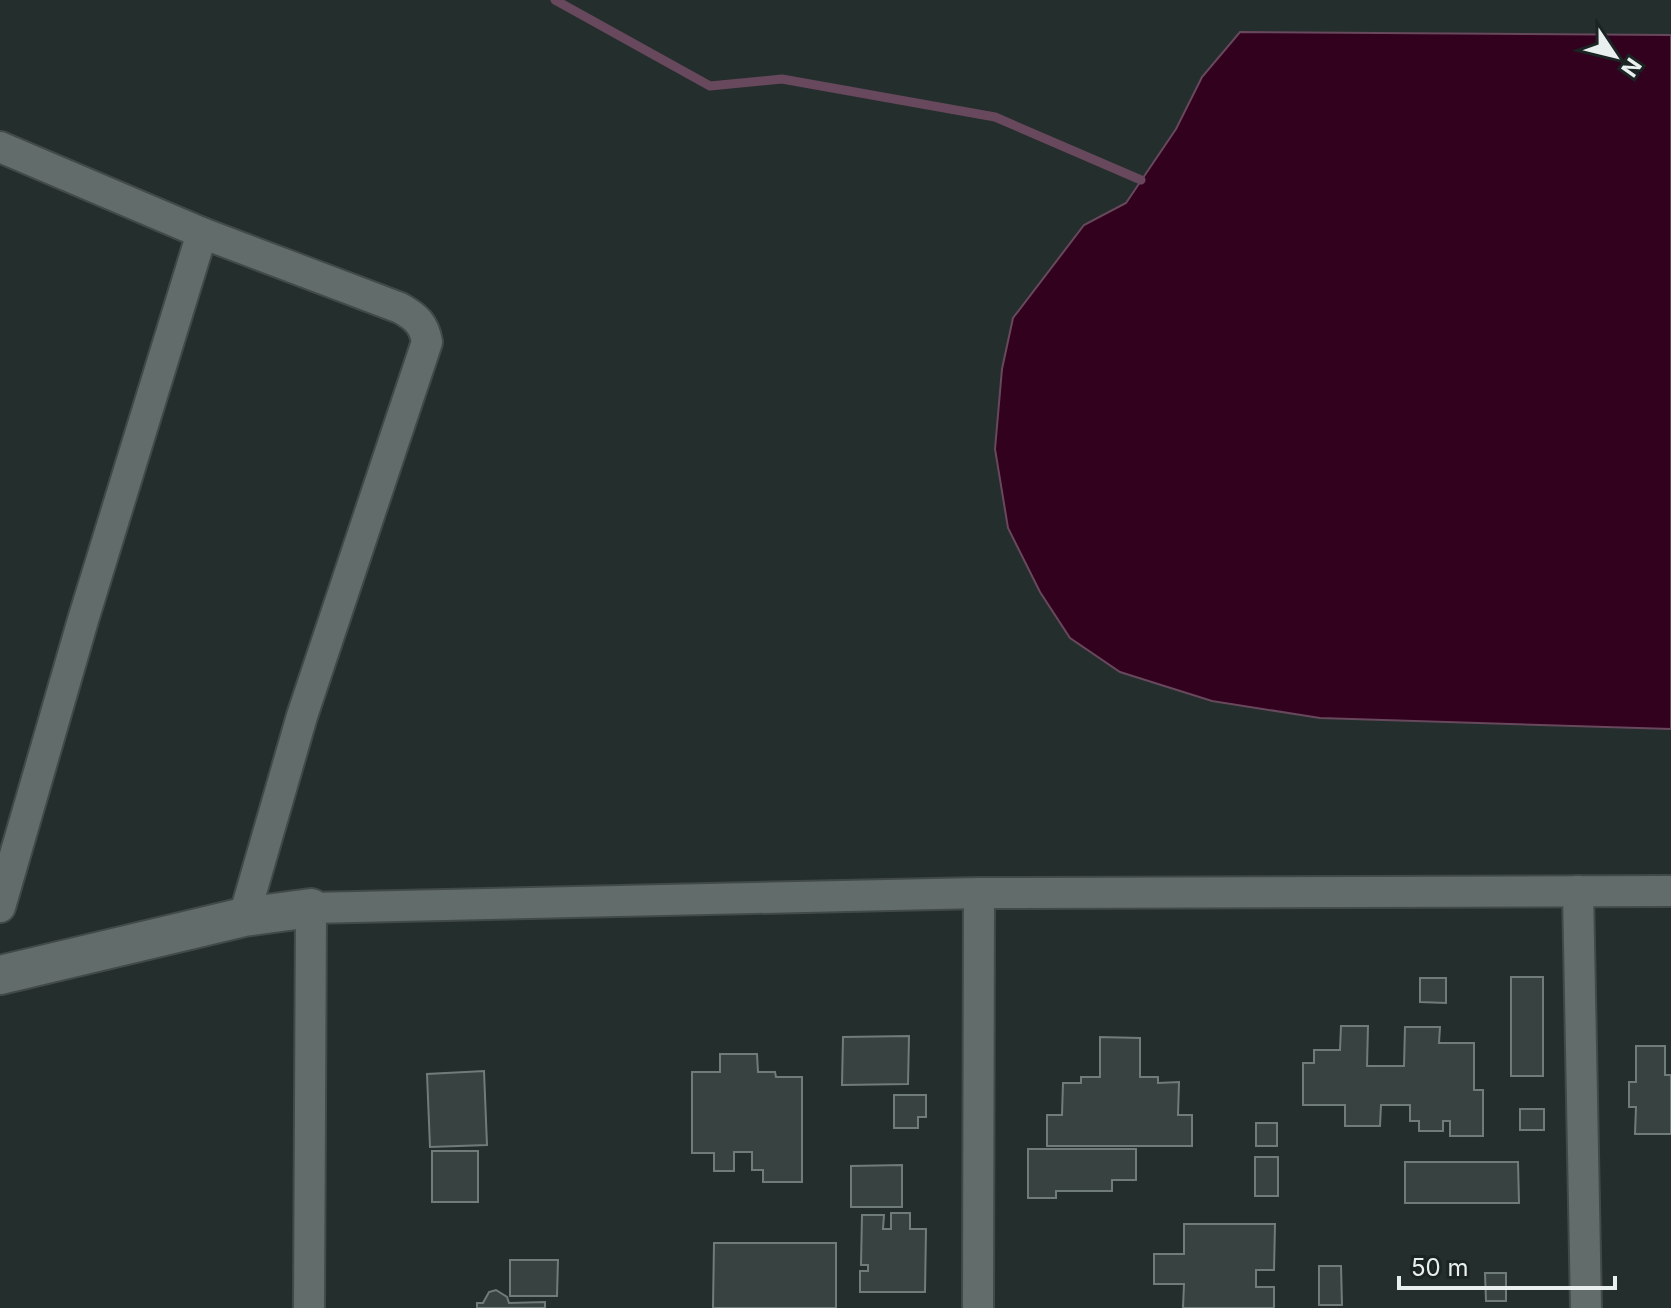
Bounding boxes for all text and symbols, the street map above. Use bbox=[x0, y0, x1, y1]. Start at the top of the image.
north arrow bbox=[1575, 16, 1655, 96]
text: N bbox=[1616, 53, 1647, 82]
scale bar bbox=[1399, 1240, 1615, 1290]
text: 50 m bbox=[1411, 1253, 1469, 1282]

